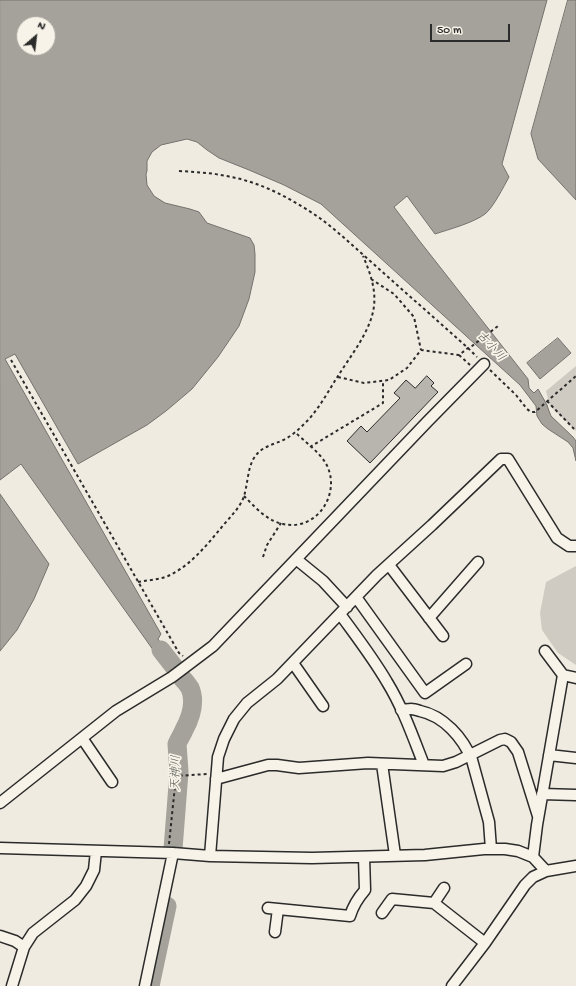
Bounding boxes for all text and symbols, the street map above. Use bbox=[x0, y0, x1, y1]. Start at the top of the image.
north arrow bbox=[16, 16, 56, 56]
scale bar bbox=[432, 16, 512, 42]
text: N bbox=[35, 19, 47, 33]
text: 50 m bbox=[437, 24, 462, 38]
water label: 古小川 bbox=[472, 329, 508, 365]
water label: 天神川 bbox=[169, 755, 185, 791]

